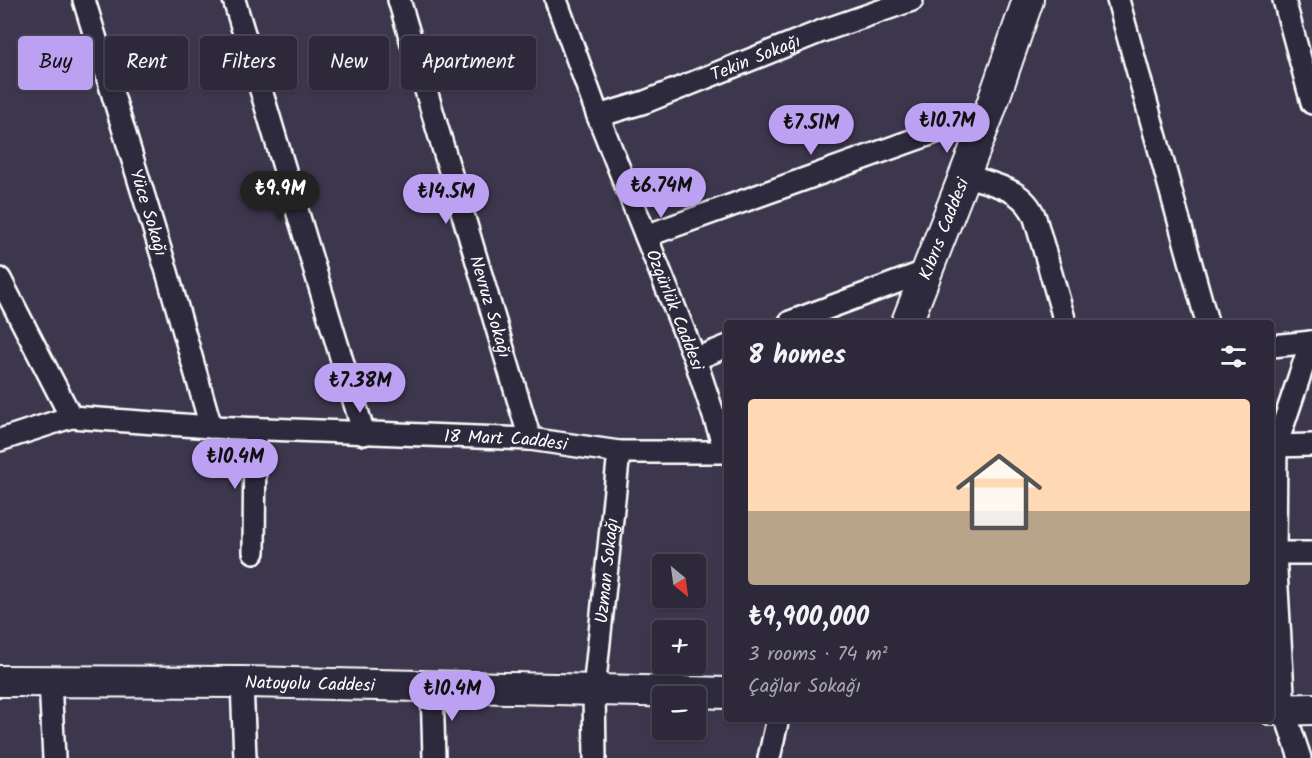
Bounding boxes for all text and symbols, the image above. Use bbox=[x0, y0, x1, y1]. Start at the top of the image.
street label: Tekin Sokağı bbox=[706, 28, 806, 90]
chip: Buy bbox=[18, 36, 93, 90]
chip: Rent bbox=[105, 36, 188, 90]
chip: Filters bbox=[200, 36, 297, 90]
chip: New bbox=[309, 36, 389, 90]
chip: Apartment bbox=[401, 36, 536, 90]
pin: ₺10.7M bbox=[898, 103, 996, 154]
pin: ₺7.51M bbox=[762, 105, 860, 156]
text: ₺10.7M bbox=[919, 106, 975, 138]
text: ₺7.51M bbox=[783, 108, 839, 140]
street label: Yüce Sokağı bbox=[120, 165, 174, 260]
pin: ₺6.74M bbox=[612, 168, 710, 219]
pin: ₺9.9M bbox=[238, 171, 322, 222]
text: ₺6.74M bbox=[630, 171, 692, 203]
street label: Kıbrıs Caddesi bbox=[912, 173, 978, 285]
text: ₺9.9M bbox=[254, 174, 306, 206]
pin: ₺14.5M bbox=[397, 174, 495, 225]
text: ₺14.5M bbox=[417, 177, 475, 209]
street label: Özgürlük Caddesi bbox=[637, 245, 711, 375]
street label: Nevruz Sokağı bbox=[460, 252, 518, 362]
text: 8 homes bbox=[748, 335, 846, 377]
icon: filters bbox=[1217, 340, 1250, 373]
pin: ₺7.38M bbox=[311, 363, 409, 414]
text: ₺7.38M bbox=[328, 366, 392, 398]
street label: 18 Mart Caddesi bbox=[443, 423, 570, 460]
icon: home bbox=[945, 438, 1053, 546]
pin: ₺10.4M bbox=[186, 439, 284, 490]
text: ₺10.4M bbox=[206, 442, 264, 474]
street label: Uzman Sokağı bbox=[588, 517, 628, 625]
north arrow bbox=[652, 554, 706, 608]
map controls bbox=[652, 554, 706, 740]
text: ₺9,900,000 bbox=[748, 597, 869, 639]
button: + bbox=[652, 620, 706, 674]
text: 3 rooms · 74 m² bbox=[748, 639, 888, 671]
street label: Natoyolu Caddesi bbox=[245, 669, 376, 701]
pin: ₺10.4M bbox=[403, 671, 501, 722]
text: Çağlar Sokağı bbox=[748, 671, 861, 703]
text: ₺10.4M bbox=[423, 674, 481, 706]
button: − bbox=[652, 686, 706, 740]

